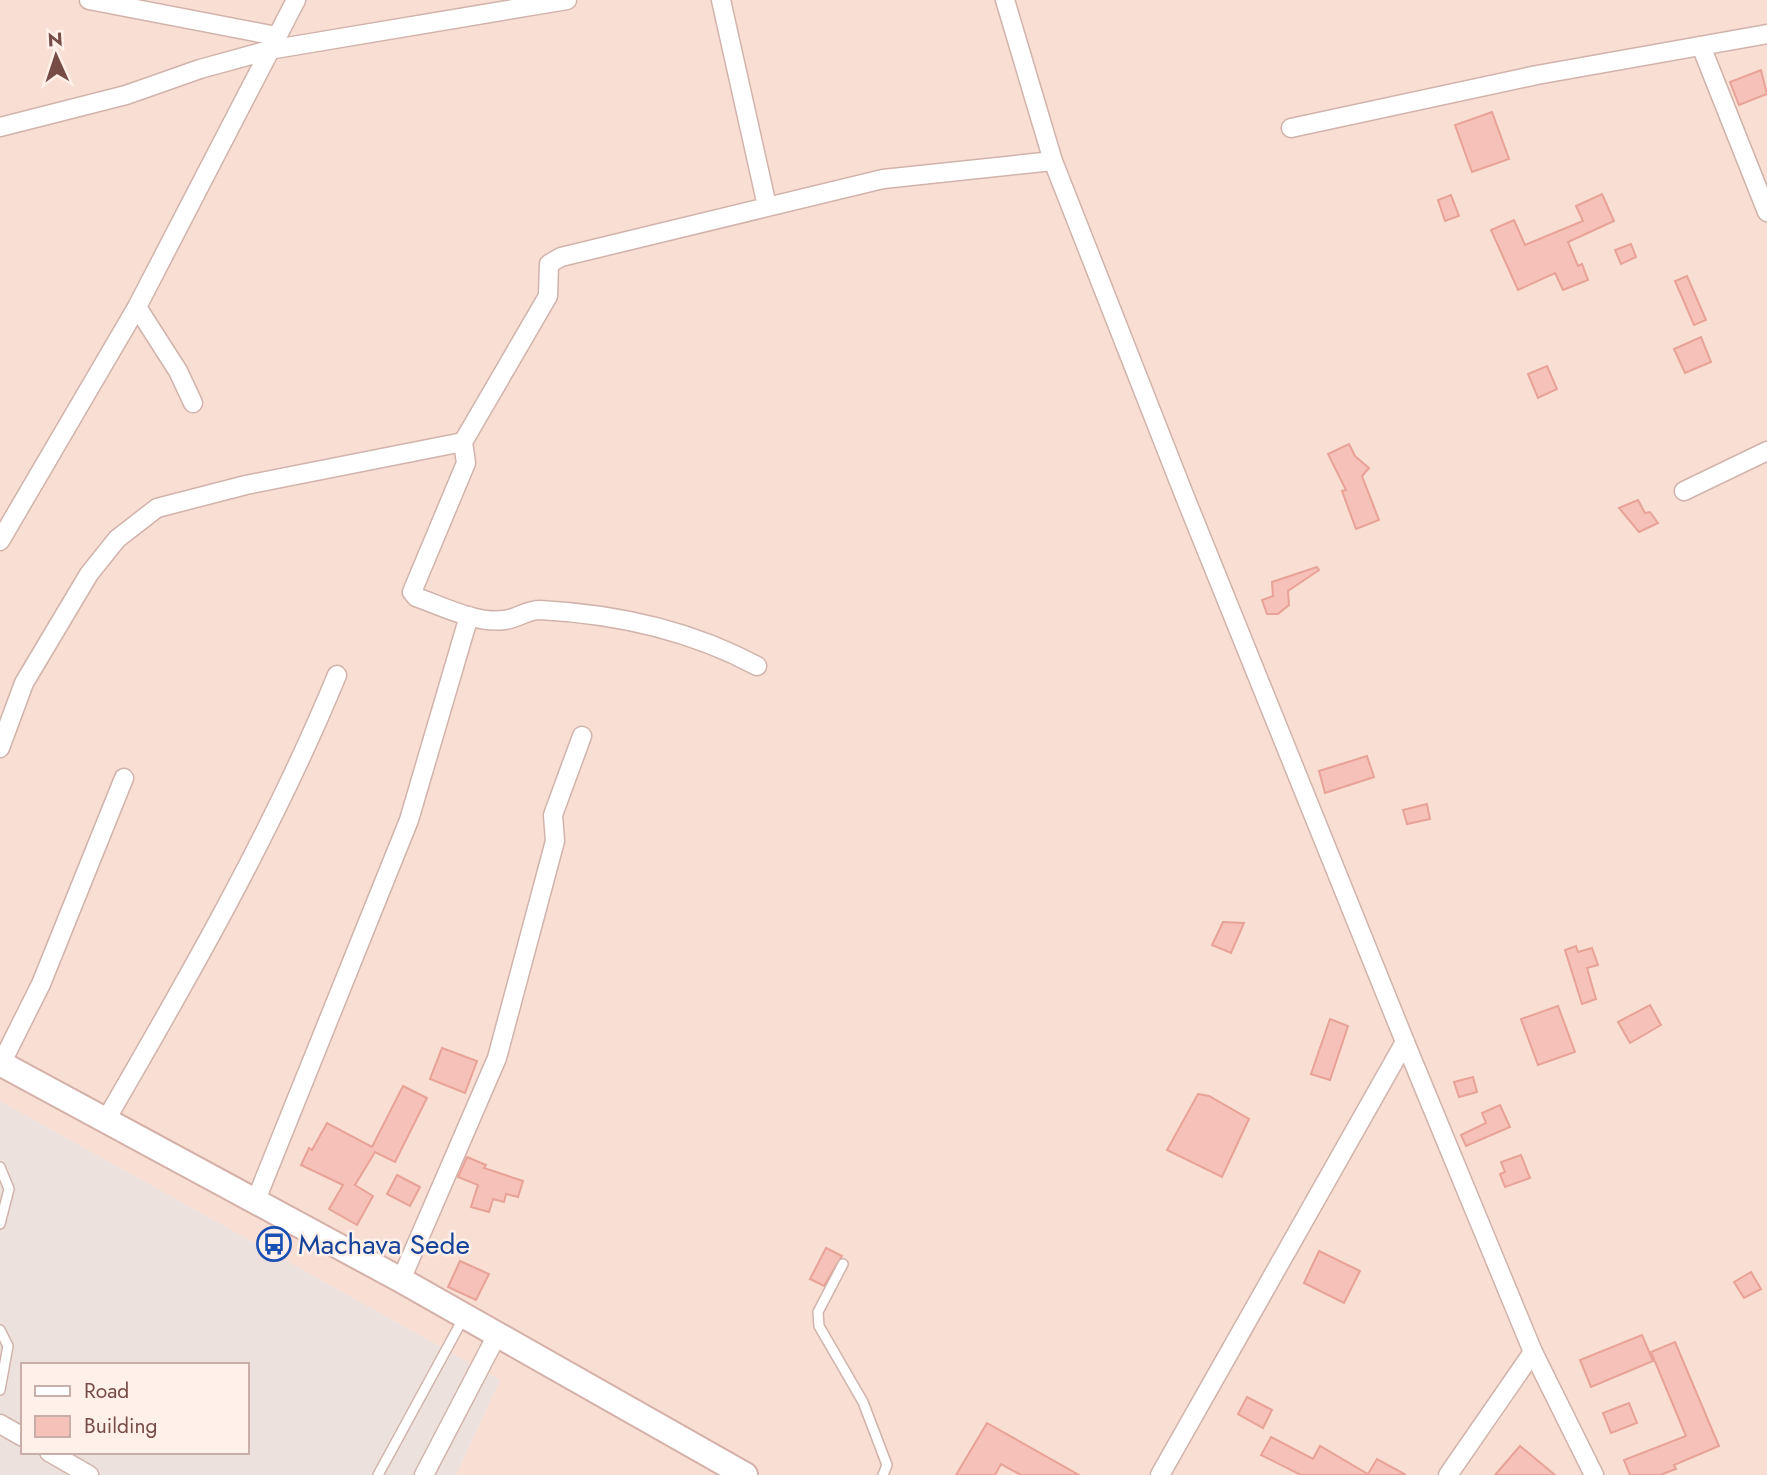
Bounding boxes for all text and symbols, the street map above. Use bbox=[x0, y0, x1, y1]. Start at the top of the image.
north arrow bbox=[21, 21, 91, 91]
text: N bbox=[47, 26, 63, 53]
place label: Machava Sede bbox=[298, 1224, 470, 1265]
bus stop icon: Machava Sede bbox=[255, 1225, 293, 1263]
legend bbox=[21, 1363, 248, 1454]
text: Road bbox=[84, 1376, 129, 1406]
text: Building bbox=[84, 1411, 157, 1441]

